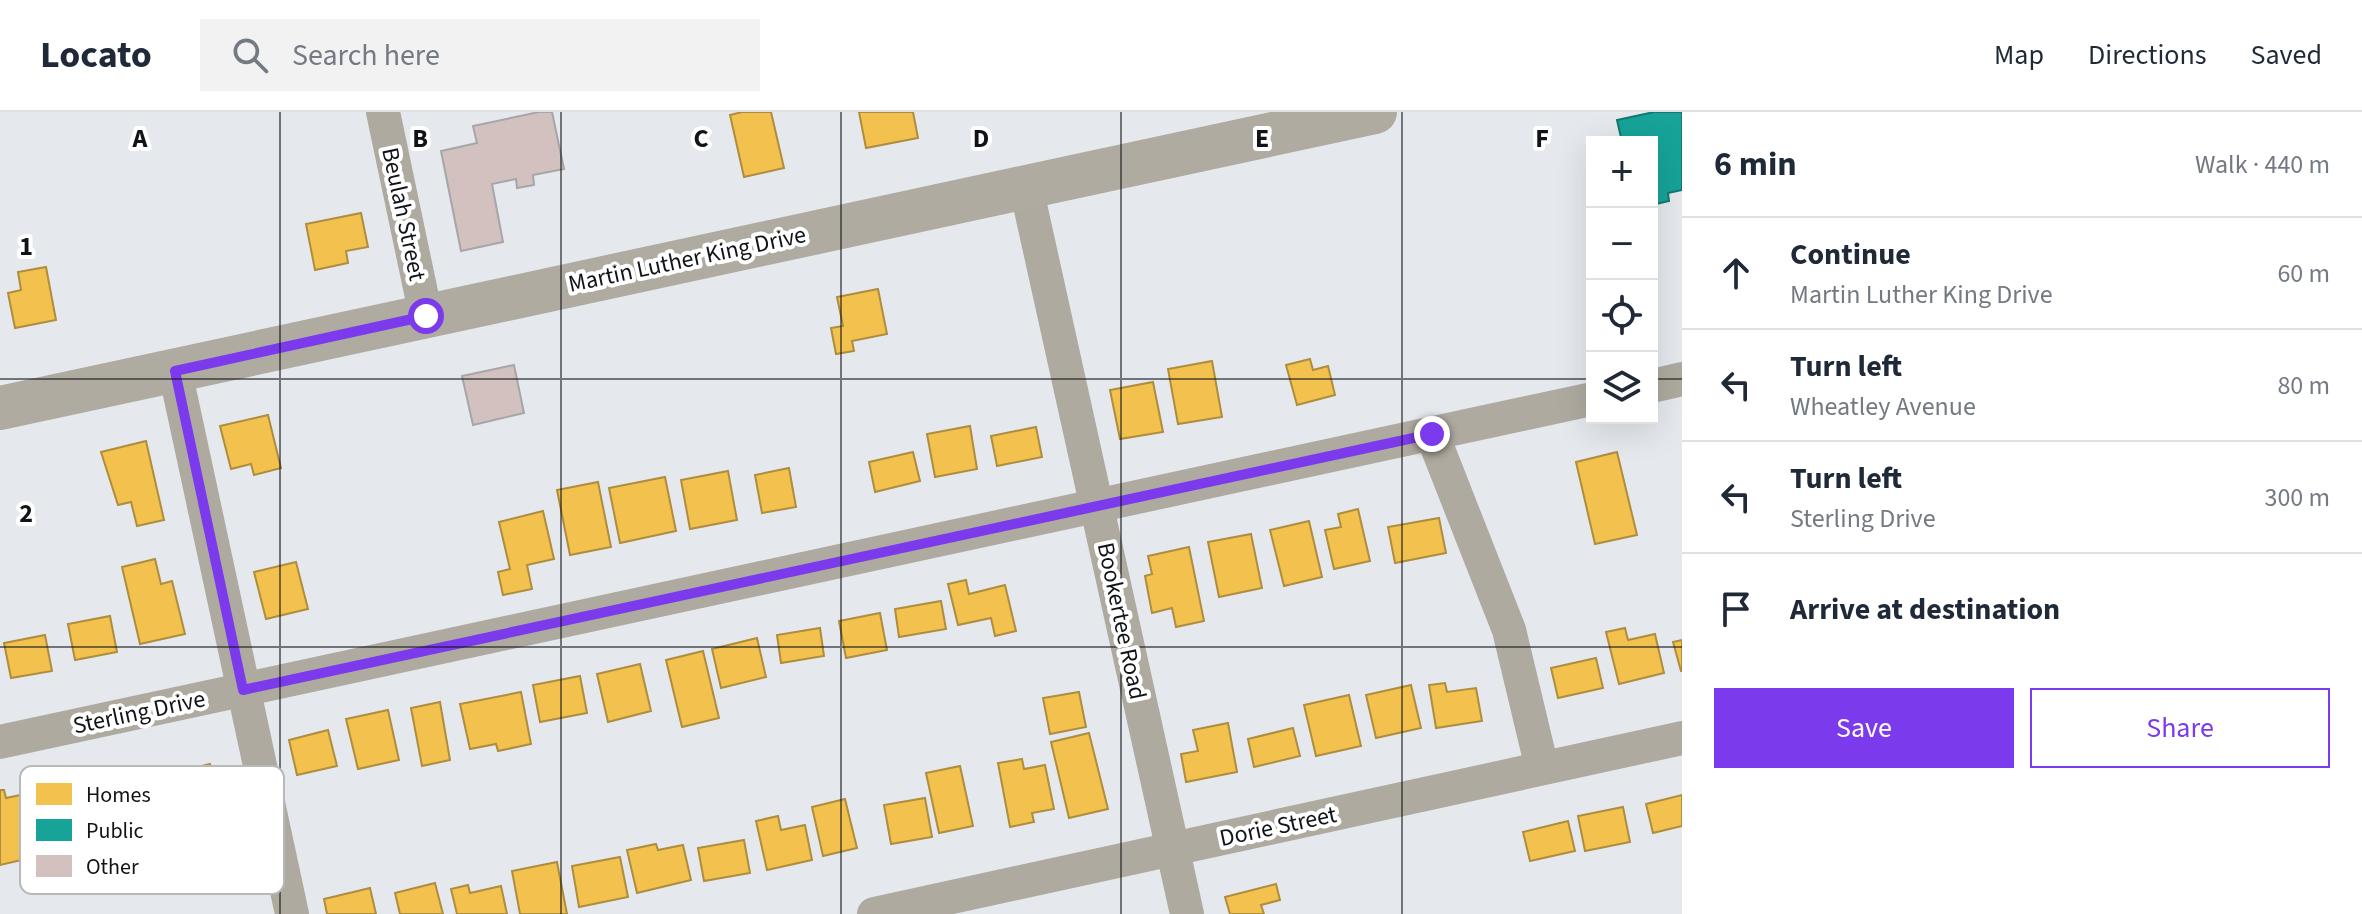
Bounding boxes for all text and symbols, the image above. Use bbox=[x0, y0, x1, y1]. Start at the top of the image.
search box bbox=[200, 19, 760, 91]
text: Locato bbox=[40, 28, 152, 82]
icon: search bbox=[228, 33, 272, 77]
text: Search here bbox=[292, 34, 440, 77]
text: Map bbox=[1994, 35, 2044, 75]
text: Directions bbox=[2088, 35, 2207, 75]
text: Saved bbox=[2251, 35, 2322, 75]
text: A bbox=[132, 120, 149, 157]
text: B bbox=[412, 120, 428, 157]
text: C bbox=[693, 120, 709, 157]
text: D bbox=[973, 120, 989, 157]
text: E bbox=[1255, 120, 1269, 157]
text: F bbox=[1535, 120, 1549, 157]
map controls bbox=[1586, 136, 1658, 424]
button: + bbox=[1586, 136, 1658, 208]
text: 6 min bbox=[1714, 140, 1797, 189]
street label: Beulah Street bbox=[372, 144, 435, 284]
text: Walk · 440 m bbox=[2195, 146, 2330, 183]
button: − bbox=[1586, 208, 1658, 280]
street label: Martin Luther King Drive bbox=[565, 217, 809, 302]
text: 1 bbox=[19, 228, 33, 265]
text: Continue bbox=[1790, 233, 1911, 276]
icon: ahead bbox=[1714, 251, 1758, 295]
text: 60 m bbox=[2277, 255, 2330, 292]
text: Martin Luther King Drive bbox=[1790, 276, 2053, 313]
button: locate bbox=[1586, 280, 1658, 352]
route start bbox=[408, 298, 444, 334]
text: Turn left bbox=[1790, 345, 1902, 388]
button: layers bbox=[1586, 352, 1658, 424]
icon: left bbox=[1714, 363, 1758, 407]
text: 80 m bbox=[2277, 367, 2330, 404]
text: Wheatley Avenue bbox=[1790, 388, 1976, 425]
route end bbox=[1414, 416, 1450, 452]
text: Turn left bbox=[1790, 457, 1902, 500]
icon: left bbox=[1714, 475, 1758, 519]
text: 300 m bbox=[2264, 479, 2330, 516]
text: 2 bbox=[19, 495, 33, 532]
text: Sterling Drive bbox=[1790, 500, 1936, 537]
street label: Bookertee Road bbox=[1088, 539, 1155, 703]
icon: arrive bbox=[1714, 587, 1758, 631]
text: Arrive at destination bbox=[1790, 588, 2060, 631]
street label: Sterling Drive bbox=[70, 681, 208, 744]
button: Save bbox=[1714, 688, 2014, 768]
button: Share bbox=[2030, 688, 2330, 768]
legend bbox=[20, 766, 284, 894]
text: Homes bbox=[86, 779, 151, 811]
street label: Dorie Street bbox=[1216, 797, 1340, 856]
text: Public bbox=[86, 815, 144, 847]
text: Other bbox=[86, 851, 139, 883]

